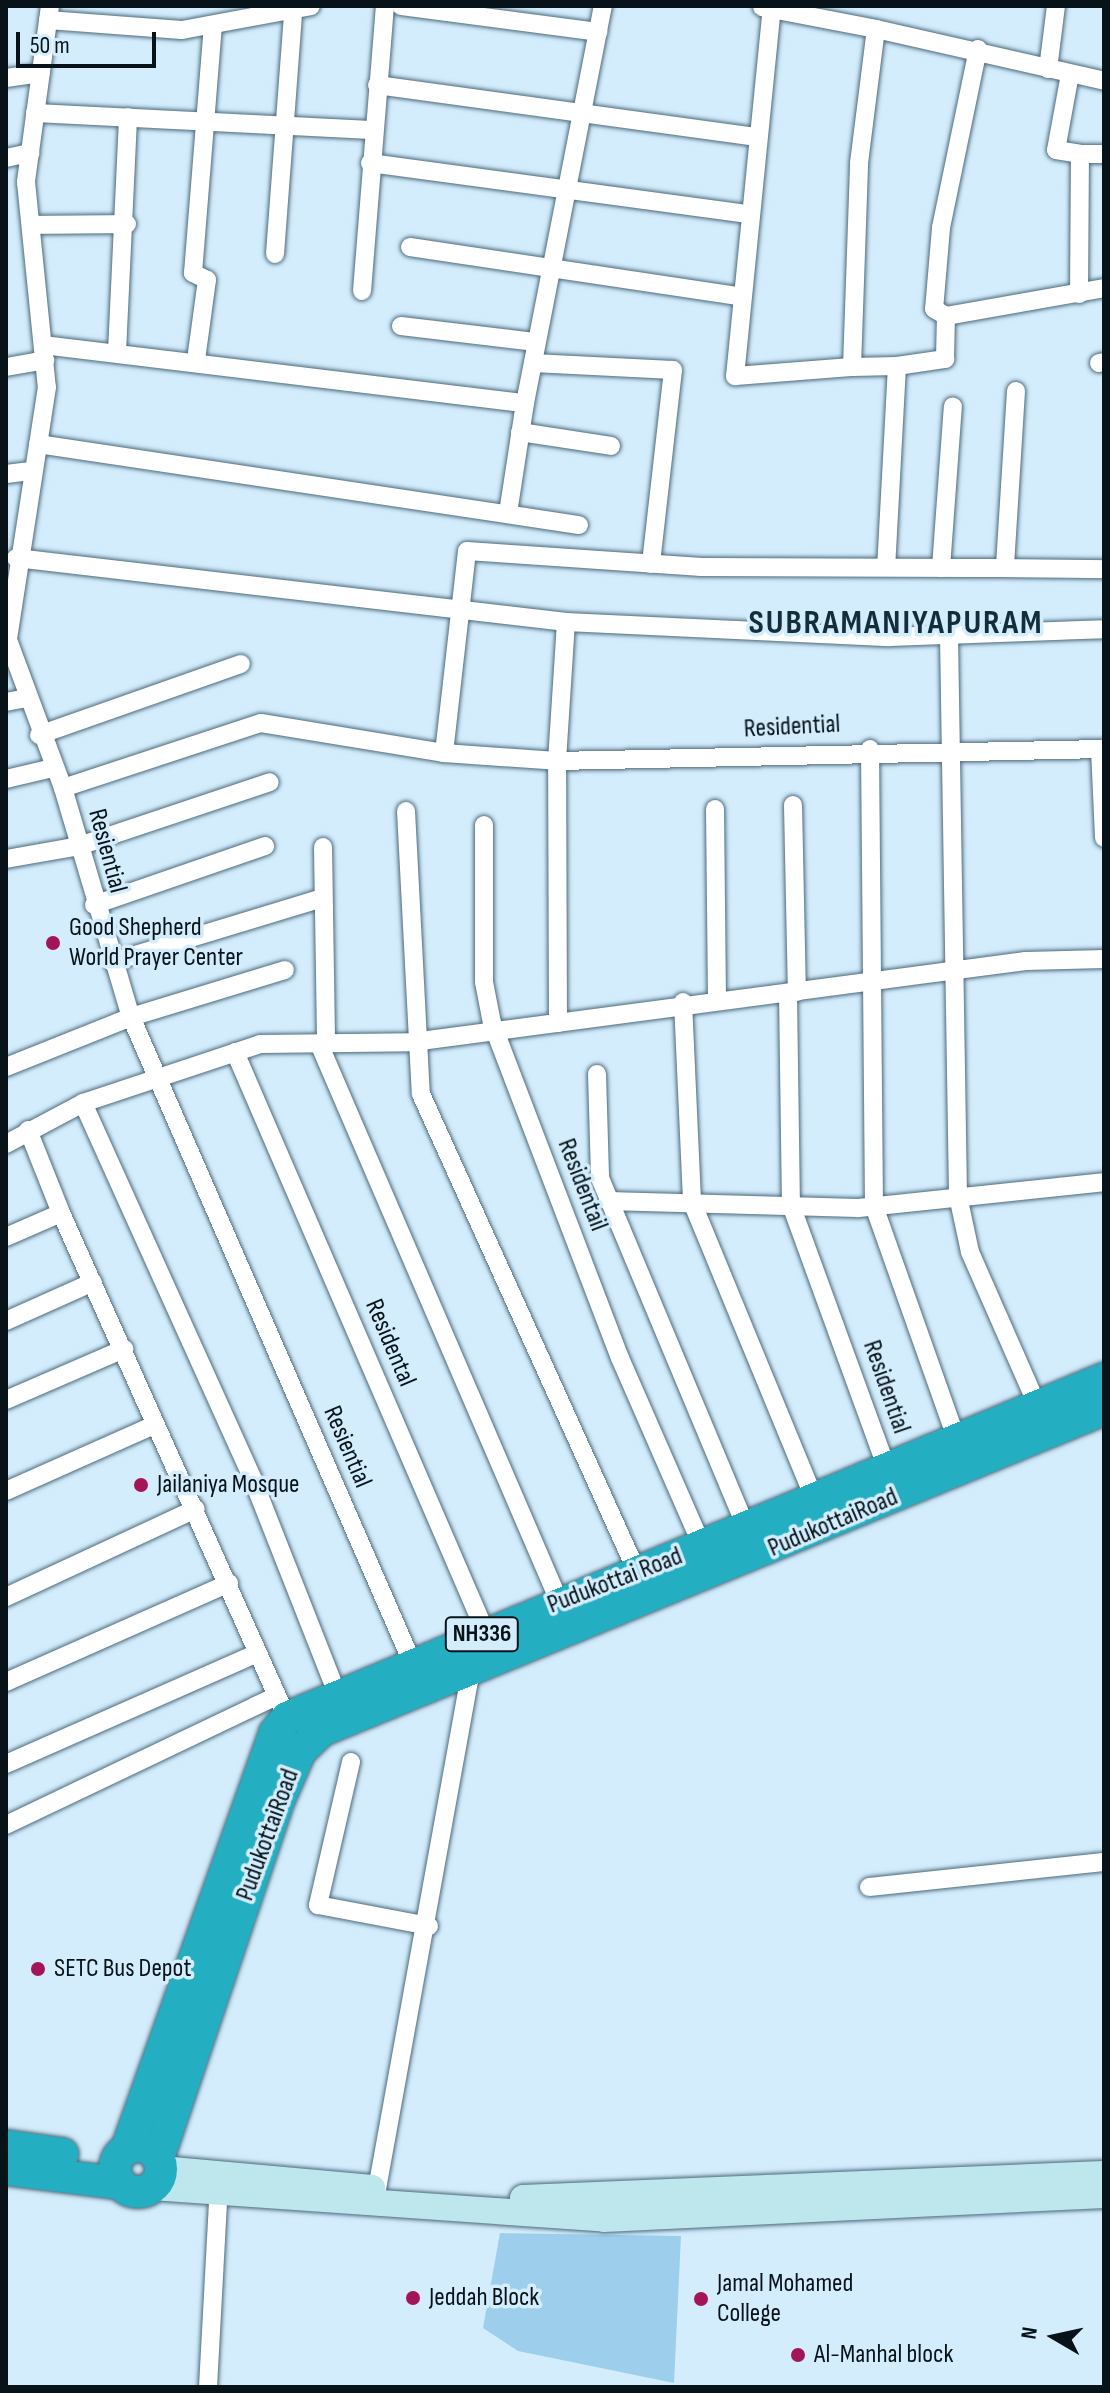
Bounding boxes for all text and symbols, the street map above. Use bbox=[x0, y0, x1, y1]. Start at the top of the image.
scale bar bbox=[20, 16, 160, 66]
text: 50 m bbox=[30, 31, 70, 60]
district label: SUBRAMANIYAPURAM bbox=[748, 603, 1044, 643]
street label: Residential bbox=[743, 709, 841, 745]
street label: Resiential bbox=[81, 806, 133, 896]
place label: Good Shepherd World Prayer Center bbox=[69, 912, 243, 974]
marker: Good Shepherd World Prayer Center bbox=[44, 934, 62, 952]
street label: Residentail bbox=[550, 1134, 614, 1236]
street label: Residental bbox=[358, 1295, 422, 1391]
street label: Residential bbox=[856, 1336, 916, 1438]
street label: Resiential bbox=[316, 1401, 378, 1493]
place label: Jailaniya Mosque bbox=[157, 1469, 299, 1501]
marker: Jailaniya Mosque bbox=[132, 1476, 150, 1494]
street label: PudukottaiRoad bbox=[764, 1482, 902, 1564]
street label: Pudukottai Road bbox=[543, 1541, 687, 1621]
road number: NH336 bbox=[444, 1614, 520, 1654]
street label: PudukottaiRoad bbox=[230, 1765, 306, 1905]
place label: SETC Bus Depot bbox=[54, 1953, 191, 1985]
marker: SETC Bus Depot bbox=[29, 1960, 47, 1978]
place label: Jamal Mohamed College bbox=[717, 2268, 853, 2330]
place label: Jeddah Block bbox=[429, 2282, 539, 2314]
marker: Jeddah Block bbox=[404, 2289, 422, 2307]
marker: Jamal Mohamed College bbox=[692, 2290, 710, 2308]
north arrow bbox=[1014, 2297, 1094, 2377]
text: N bbox=[1016, 2325, 1044, 2341]
place label: Al-Manhal block bbox=[814, 2339, 953, 2371]
marker: Al-Manhal block bbox=[789, 2346, 807, 2364]

